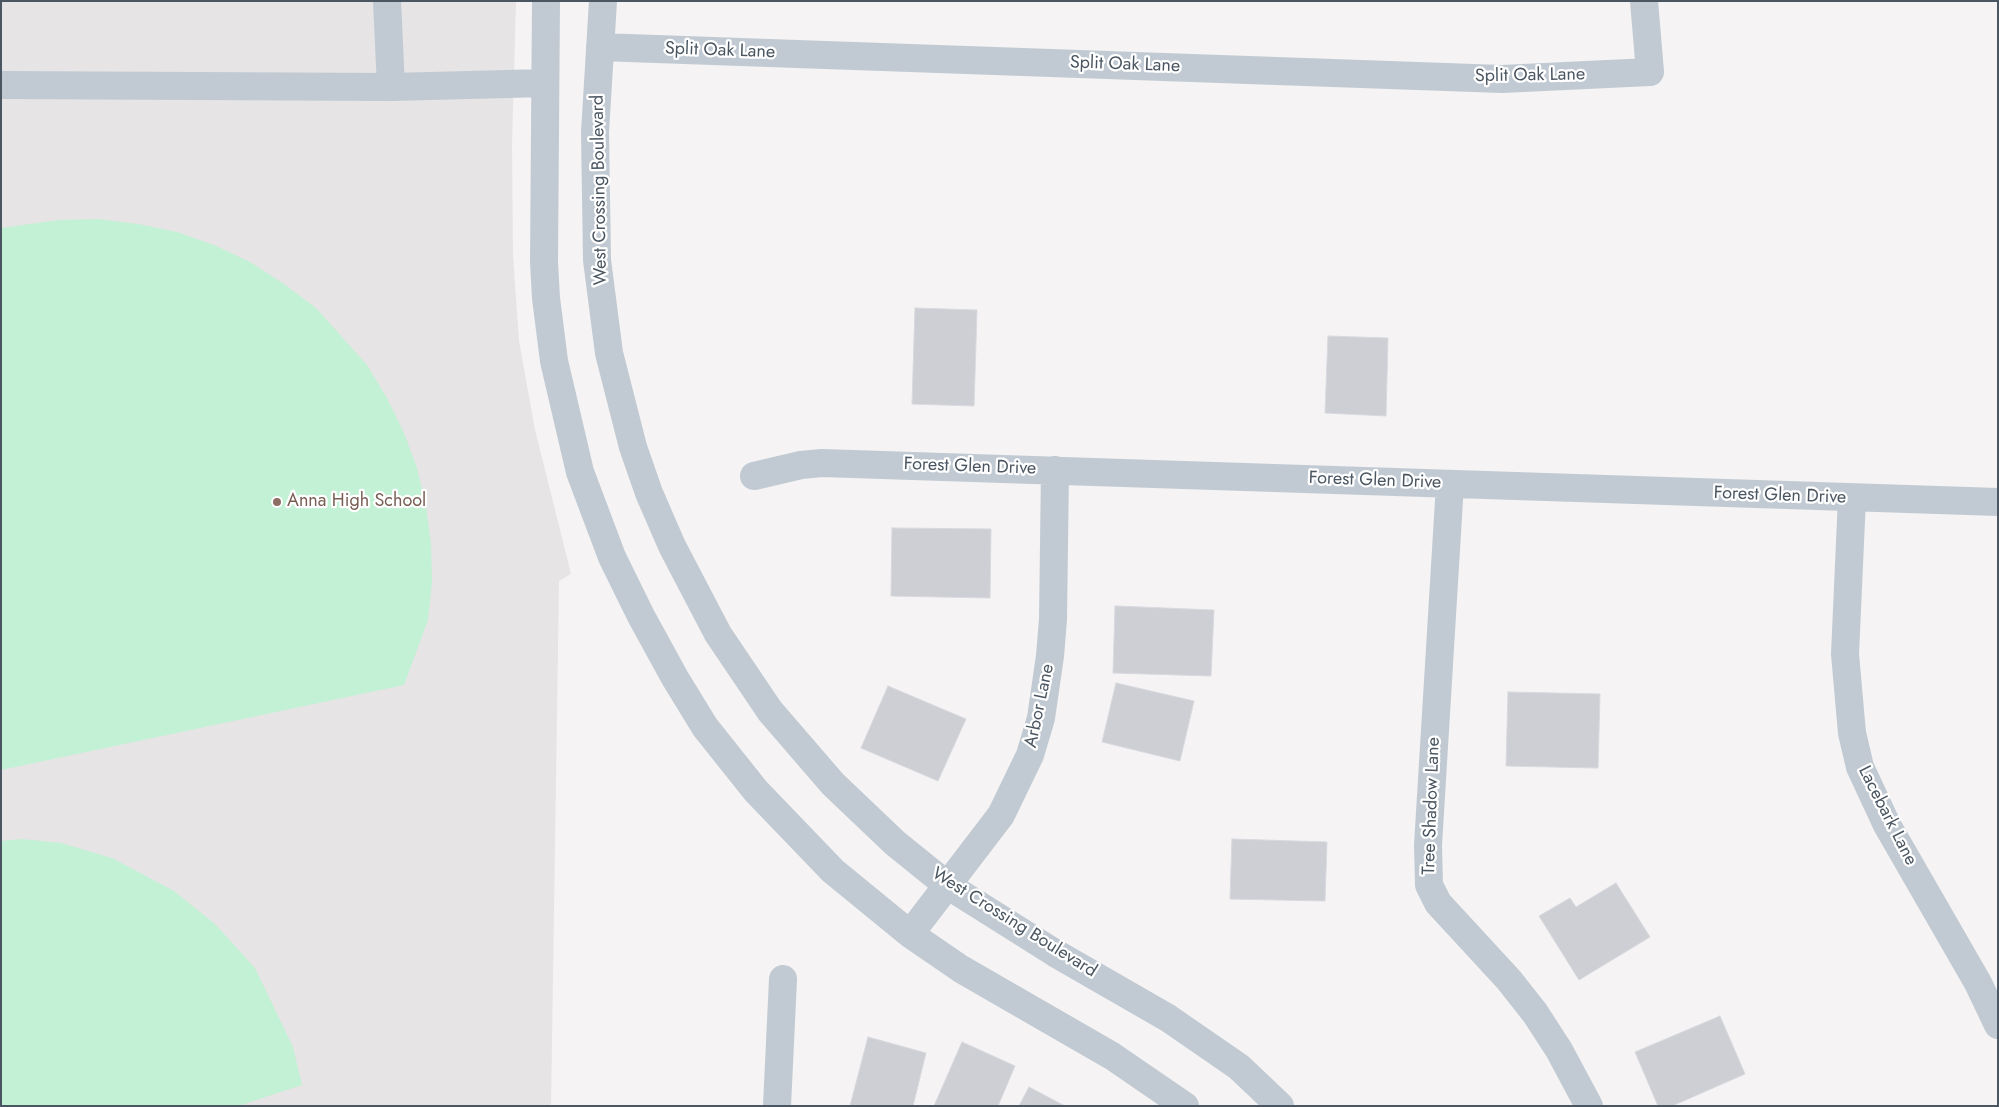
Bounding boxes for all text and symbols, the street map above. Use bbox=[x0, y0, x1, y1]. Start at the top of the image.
street label: Split Oak Lane bbox=[664, 38, 776, 64]
street label: Split Oak Lane bbox=[1069, 52, 1181, 78]
street label: Split Oak Lane bbox=[1475, 64, 1585, 88]
street label: West Crossing Boulevard bbox=[588, 95, 612, 285]
street label: Forest Glen Drive bbox=[903, 454, 1037, 480]
street label: Forest Glen Drive bbox=[1308, 468, 1442, 494]
street label: Forest Glen Drive bbox=[1713, 483, 1847, 509]
place label: Anna High School bbox=[287, 491, 426, 513]
marker: Anna High School bbox=[271, 496, 283, 508]
street label: Arbor Lane bbox=[1021, 662, 1059, 750]
street label: Tree Shadow Lane bbox=[1419, 737, 1445, 875]
street label: Lacebark Lane bbox=[1853, 763, 1921, 869]
street label: West Crossing Boulevard bbox=[928, 863, 1100, 983]

